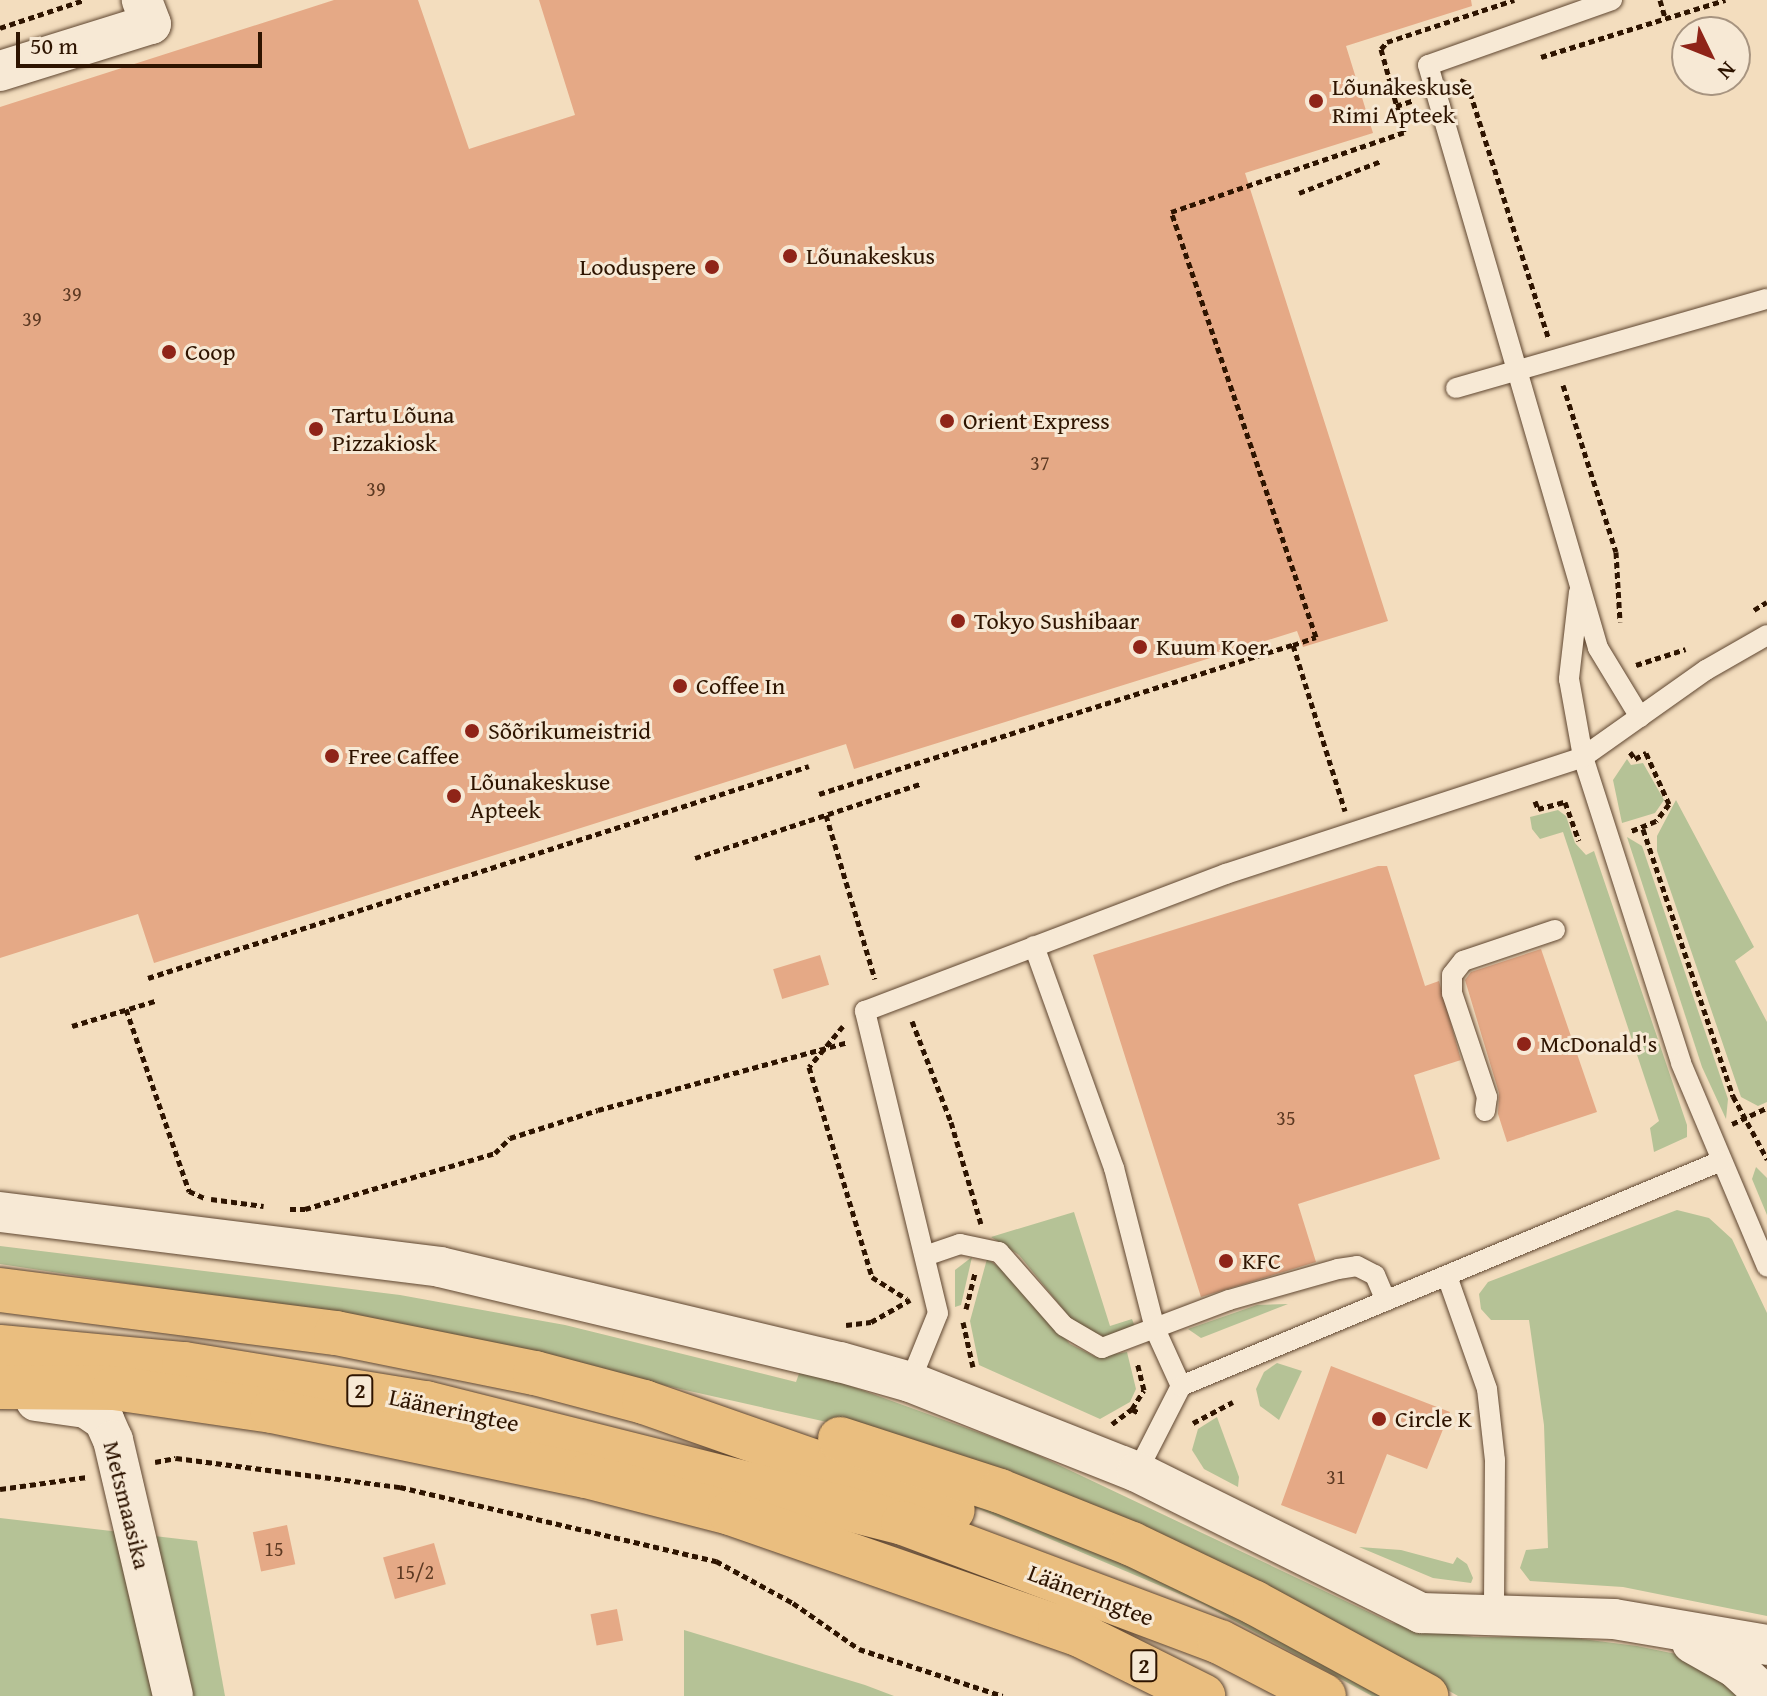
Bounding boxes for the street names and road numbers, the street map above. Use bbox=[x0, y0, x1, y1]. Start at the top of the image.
road number: 2 bbox=[346, 1373, 374, 1409]
street label: Lääneringtee bbox=[386, 1382, 522, 1438]
street label: Metsmaasika bbox=[97, 1438, 157, 1572]
street label: Lääneringtee bbox=[1024, 1558, 1158, 1632]
road number: 2 bbox=[1130, 1648, 1158, 1684]

